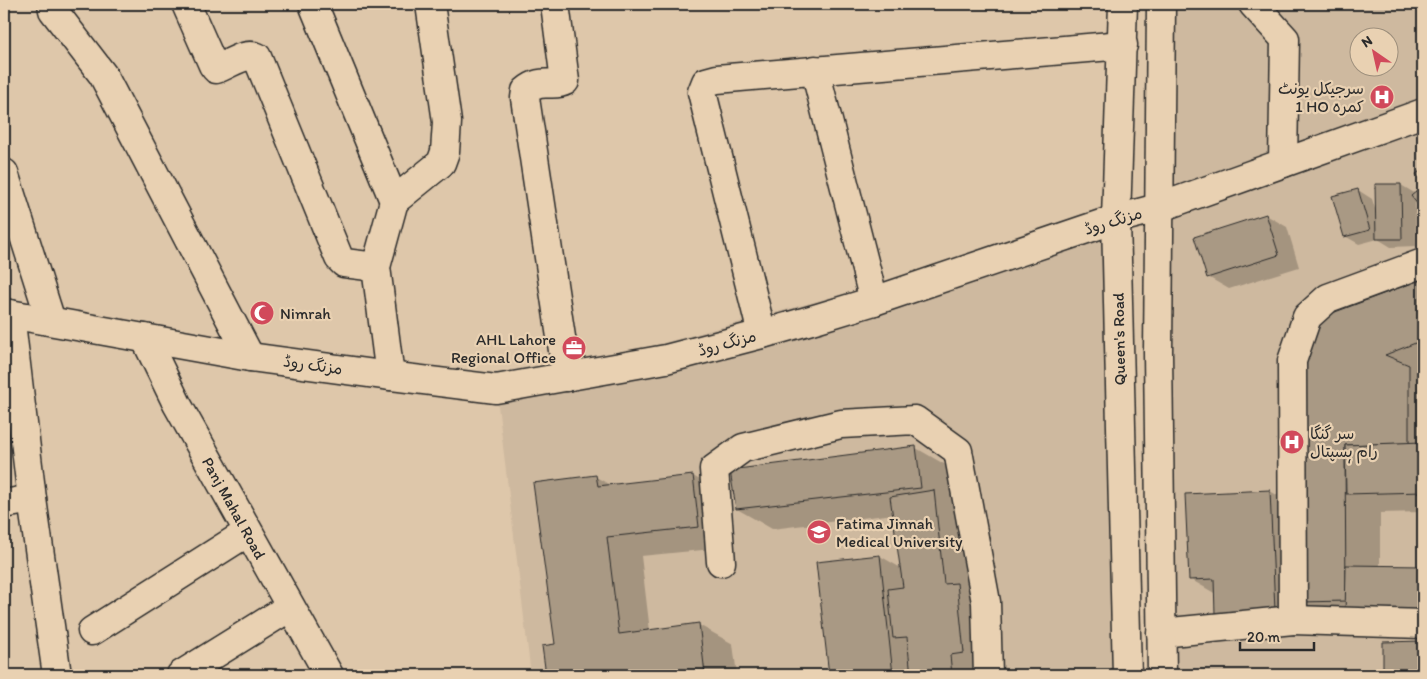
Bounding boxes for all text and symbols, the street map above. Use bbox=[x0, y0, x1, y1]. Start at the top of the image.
north arrow bbox=[1350, 28, 1400, 78]
text: N bbox=[1358, 32, 1376, 51]
place label: سرجیکل یونٹ 1 HO کمرہ bbox=[1278, 79, 1364, 116]
hospital icon: سرجیکل یونٹ 1 HO کمرہ bbox=[1369, 84, 1395, 110]
street label: مزنگ روڈ bbox=[1082, 203, 1144, 239]
street label: Queen's Road bbox=[1109, 292, 1129, 386]
mosque icon: Nimrah bbox=[249, 300, 275, 326]
place label: Nimrah bbox=[280, 304, 331, 323]
street label: مزنگ روڈ bbox=[696, 326, 758, 360]
place label: AHL Lahore Regional Office bbox=[451, 330, 556, 367]
office icon: AHL Lahore Regional Office bbox=[561, 335, 587, 361]
street label: مزنگ روڈ bbox=[282, 351, 344, 379]
place label: سر گنگا رام ہسپتال bbox=[1310, 424, 1378, 464]
hospital icon: سر گنگا رام ہسپتال bbox=[1279, 429, 1305, 455]
street label: Panj Mahal Road bbox=[198, 454, 270, 563]
place label: Fatima Jinnah Medical University bbox=[836, 514, 963, 551]
school or university icon: Fatima Jinnah Medical University bbox=[806, 519, 832, 545]
scale bar bbox=[1240, 619, 1313, 651]
text: 20 m bbox=[1247, 628, 1281, 646]

